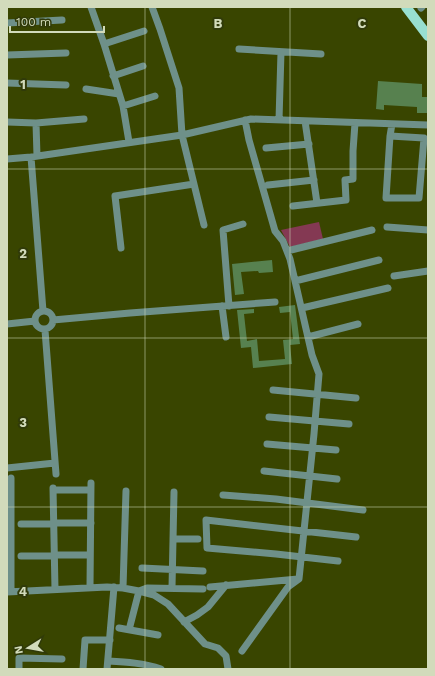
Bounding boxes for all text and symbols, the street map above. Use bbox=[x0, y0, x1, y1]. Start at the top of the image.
scale bar bbox=[10, 8, 104, 34]
text: 100 m bbox=[16, 15, 51, 29]
text: B bbox=[214, 16, 223, 31]
text: C bbox=[358, 16, 367, 31]
text: 1 bbox=[20, 77, 26, 92]
text: 2 bbox=[19, 246, 27, 261]
text: 3 bbox=[19, 415, 27, 430]
text: 4 bbox=[19, 584, 28, 599]
north arrow bbox=[8, 628, 48, 668]
text: N bbox=[12, 645, 26, 655]

